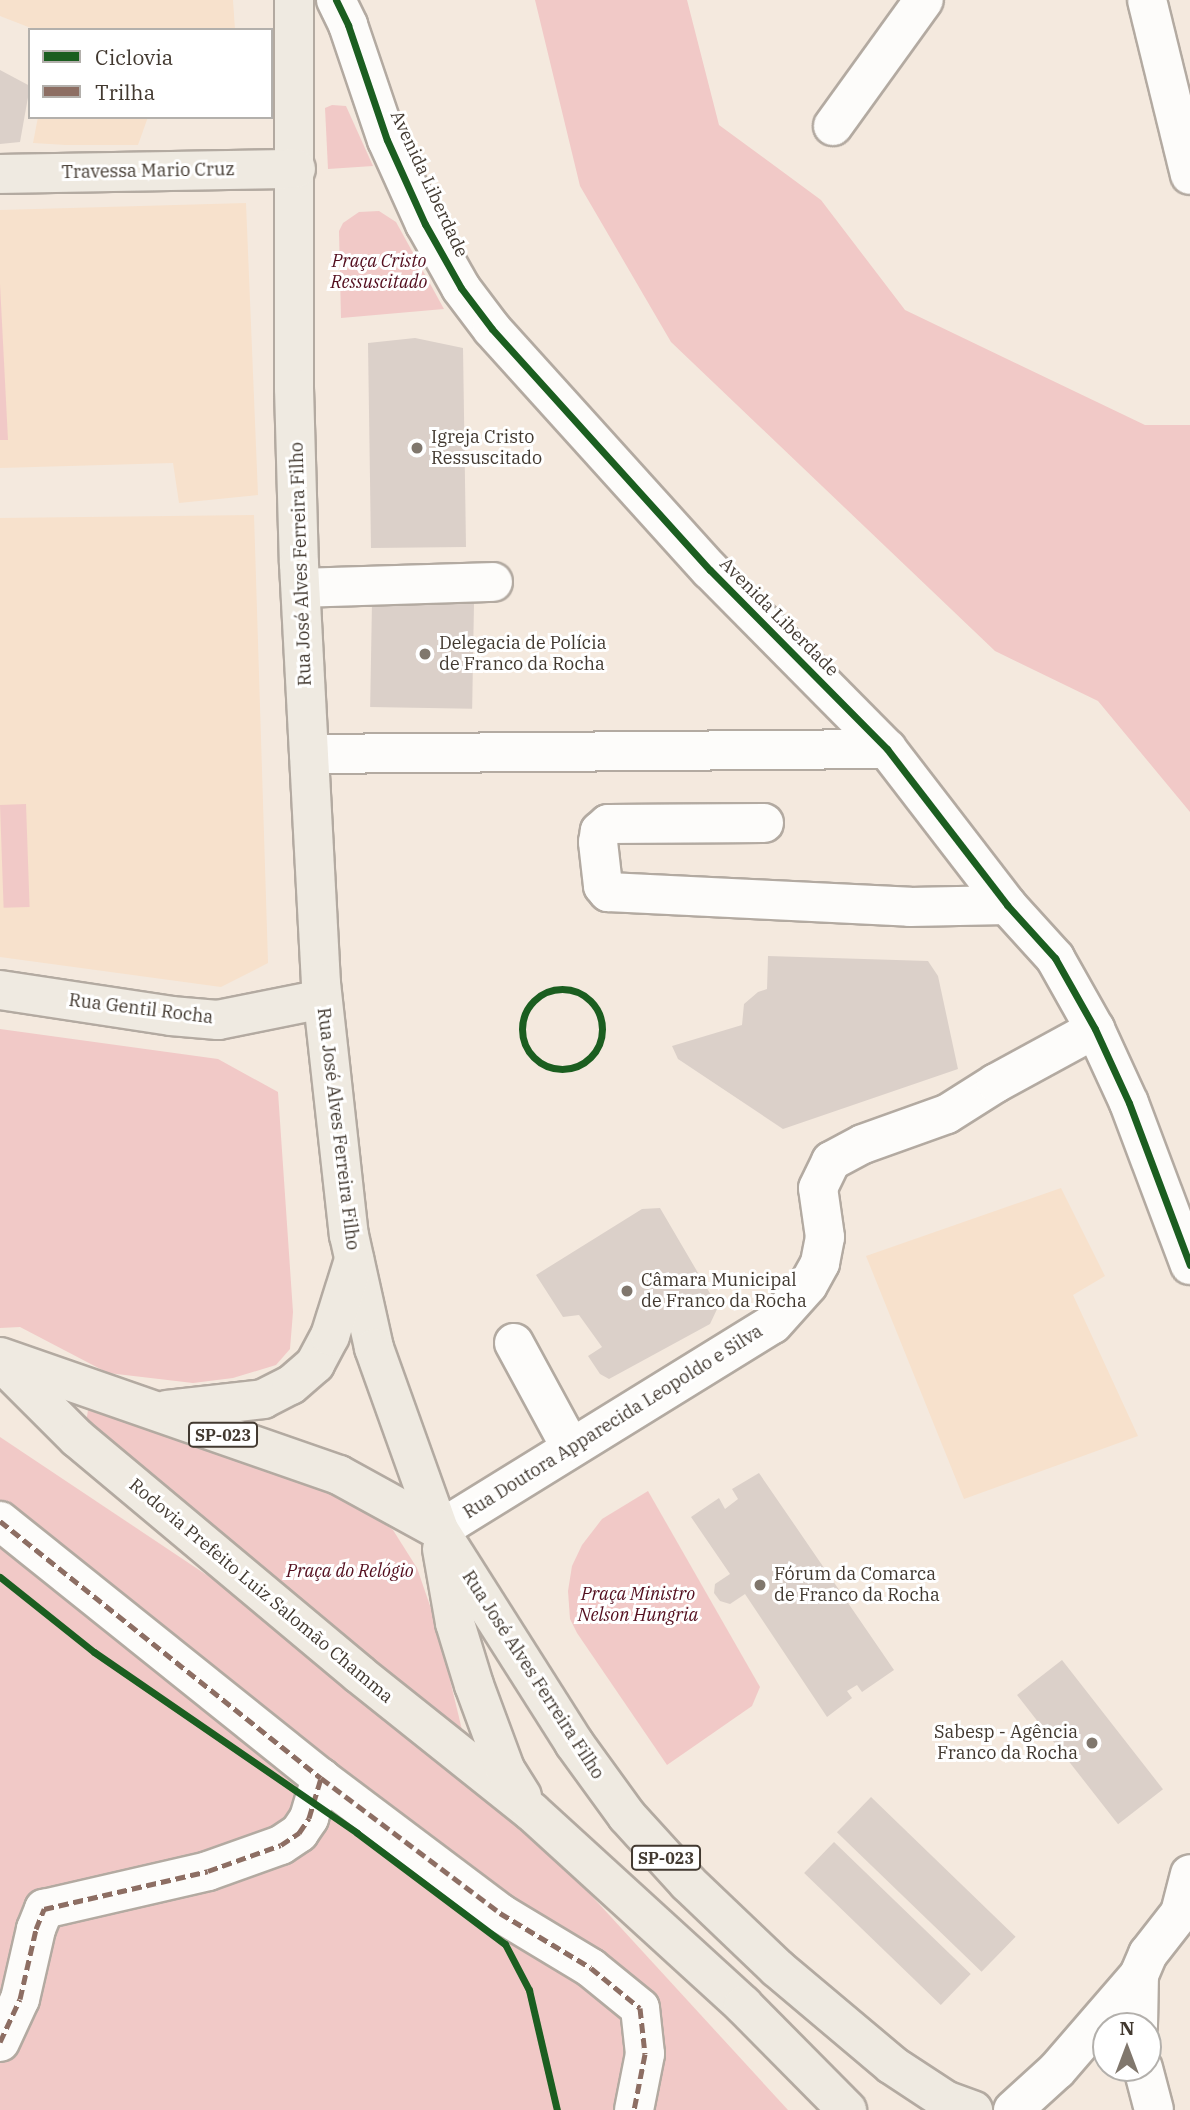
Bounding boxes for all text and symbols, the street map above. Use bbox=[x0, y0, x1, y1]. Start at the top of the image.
legend bbox=[28, 28, 273, 119]
text: Ciclovia bbox=[95, 43, 173, 71]
text: Trilha bbox=[95, 78, 155, 106]
street label: Avenida Liberdade bbox=[386, 107, 472, 261]
street label: Travessa Mario Cruz bbox=[61, 159, 235, 183]
park label: Praça Cristo Ressuscitado bbox=[331, 251, 427, 294]
place label: Igreja Cristo Ressuscitado bbox=[431, 427, 542, 470]
marker: Igreja Cristo Ressuscitado bbox=[409, 440, 425, 456]
street label: Rua José Alves Ferreira Filho bbox=[286, 442, 316, 686]
street label: Avenida Liberdade bbox=[715, 553, 843, 681]
place label: Delegacia de Polícia de Franco da Rocha bbox=[439, 633, 607, 676]
marker: Delegacia de Polícia de Franco da Rocha bbox=[417, 646, 433, 662]
street label: Rua Gentil Rocha bbox=[68, 989, 214, 1029]
street label: Rua José Alves Ferreira Filho bbox=[312, 1006, 364, 1252]
place label: Câmara Municipal de Franco da Rocha bbox=[641, 1270, 807, 1312]
marker: Câmara Municipal de Franco da Rocha bbox=[619, 1283, 635, 1299]
street label: Rua Doutora Apparecida Leopoldo e Silva bbox=[459, 1320, 767, 1524]
road number: SP-023 bbox=[188, 1422, 258, 1448]
street label: Rodovia Prefeito Luiz Salomão Chamma bbox=[125, 1474, 397, 1708]
park label: Praça do Relógio bbox=[286, 1560, 414, 1582]
place label: Fórum da Comarca de Franco da Rocha bbox=[774, 1564, 940, 1606]
street label: Rua José Alves Ferreira Filho bbox=[457, 1567, 609, 1783]
marker: Fórum da Comarca de Franco da Rocha bbox=[752, 1577, 768, 1593]
park label: Praça Ministro Nelson Hungria bbox=[578, 1584, 698, 1626]
place label: Sabesp - Agência Franco da Rocha bbox=[934, 1722, 1078, 1764]
marker: Sabesp - Agência Franco da Rocha bbox=[1084, 1735, 1100, 1751]
road number: SP-023 bbox=[631, 1846, 701, 1870]
north arrow bbox=[1092, 2012, 1162, 2082]
text: N bbox=[1119, 2016, 1135, 2040]

